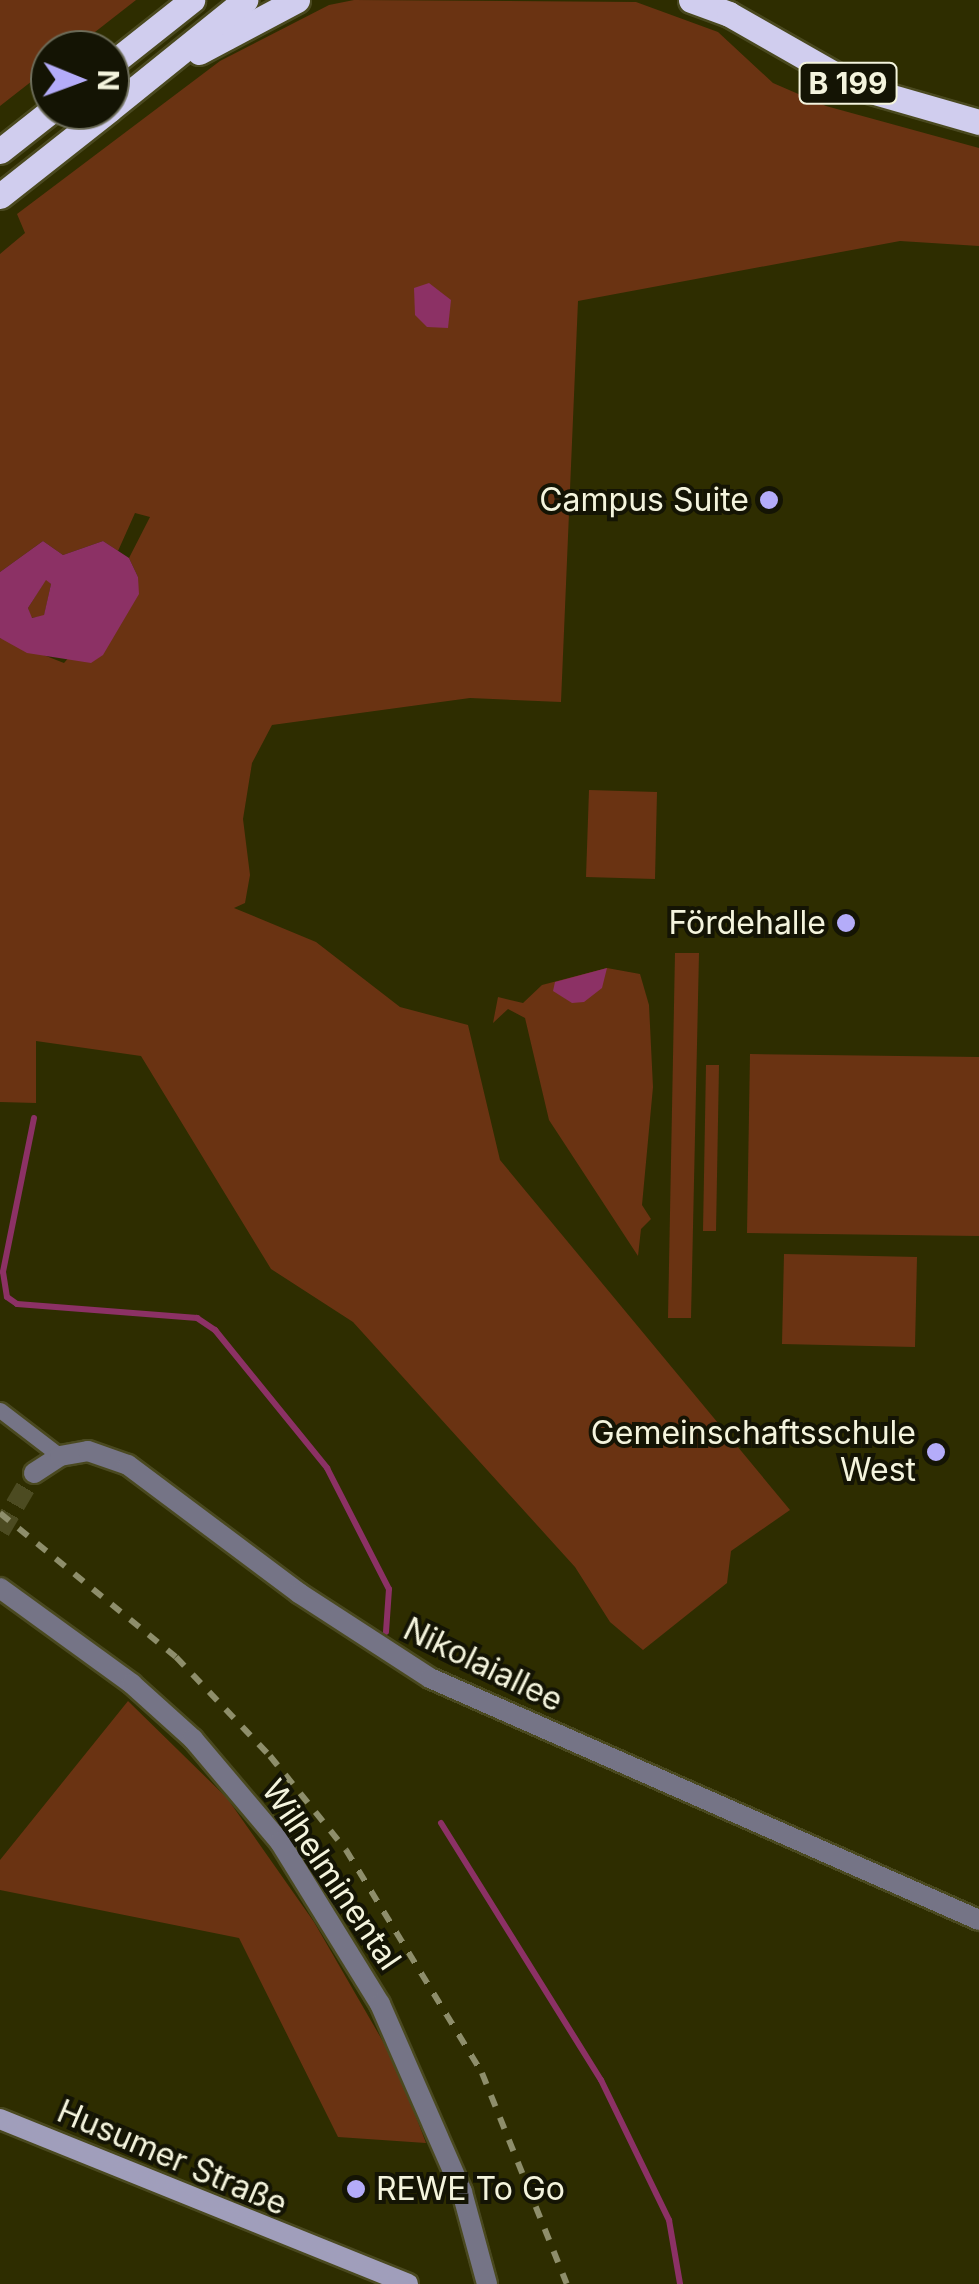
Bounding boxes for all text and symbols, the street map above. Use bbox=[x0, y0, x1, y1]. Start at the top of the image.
north arrow bbox=[30, 30, 130, 130]
road number: B 199 bbox=[798, 58, 898, 108]
text: N bbox=[91, 70, 125, 91]
place label: Campus Suite bbox=[539, 481, 749, 519]
marker: Campus Suite bbox=[758, 489, 780, 511]
place label: Fördehalle bbox=[668, 904, 826, 942]
marker: Fördehalle bbox=[835, 912, 857, 934]
place label: Gemeinschaftsschule West bbox=[591, 1415, 916, 1490]
marker: Gemeinschaftsschule West bbox=[925, 1441, 947, 1463]
street label: Nikolaiallee bbox=[397, 1610, 569, 1720]
street label: Wilhelminental bbox=[253, 1773, 409, 1977]
street label: Husumer Straße bbox=[51, 2092, 293, 2224]
place label: REWE To Go bbox=[376, 2170, 565, 2208]
marker: REWE To Go bbox=[345, 2178, 367, 2200]

